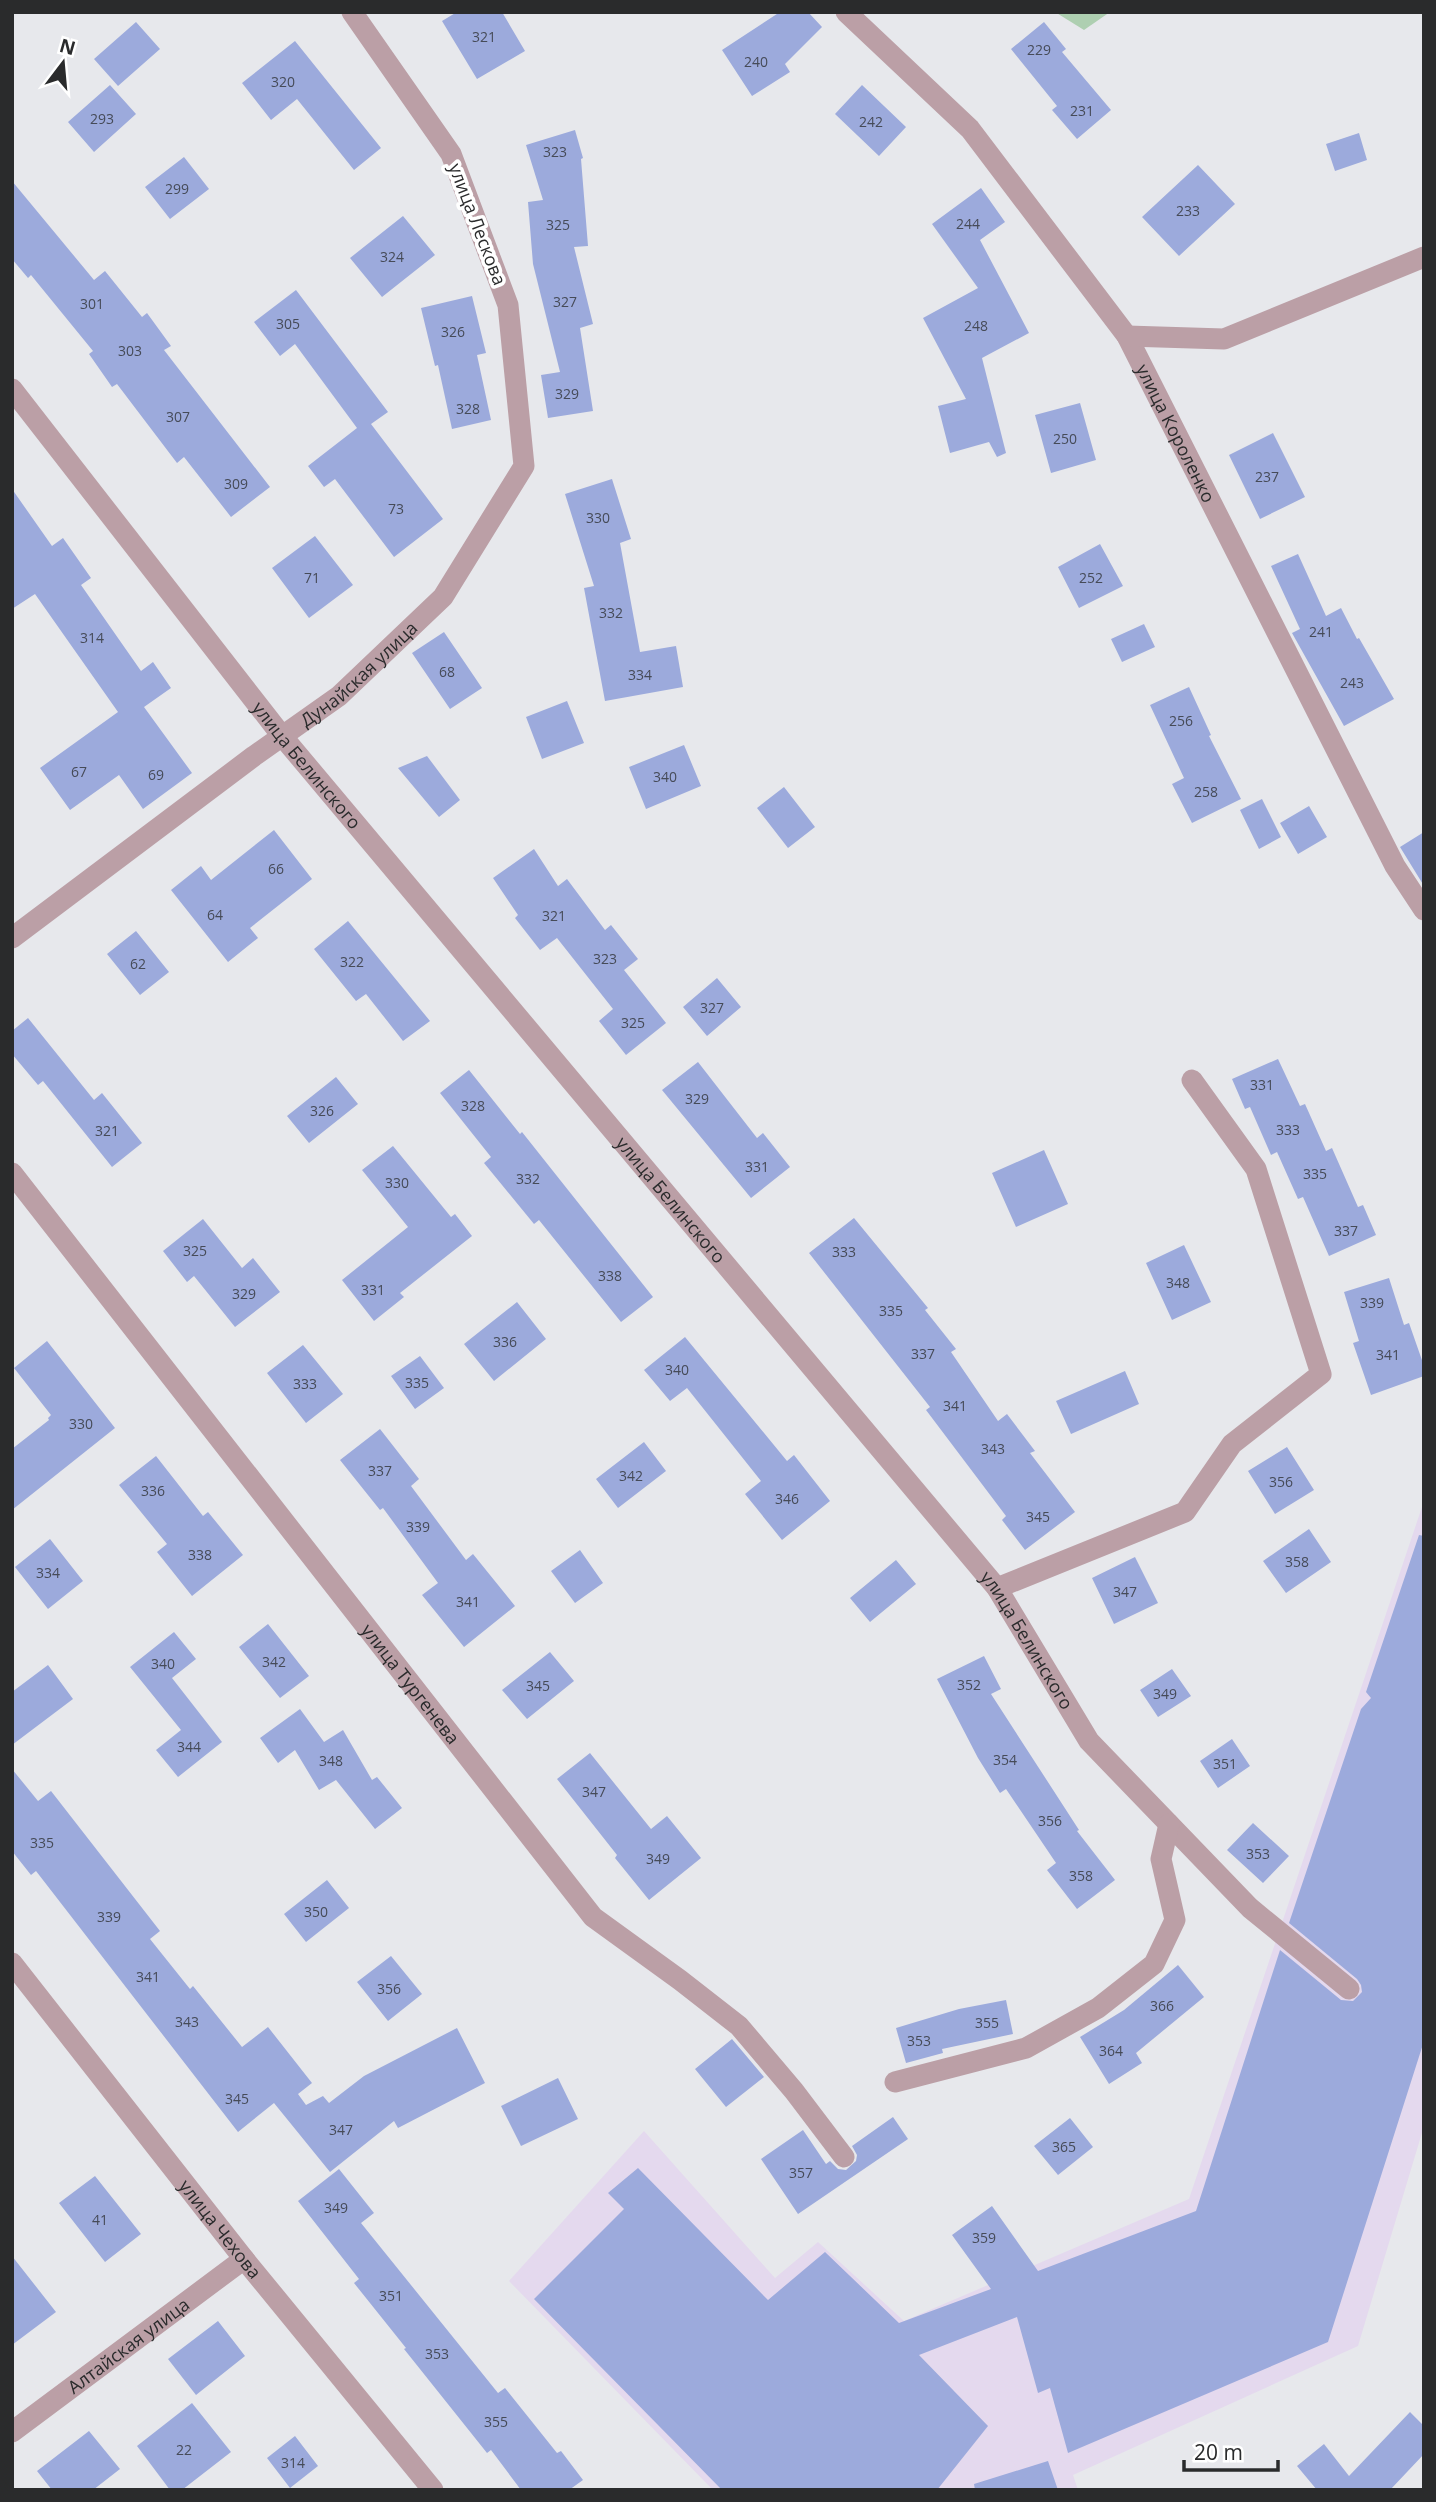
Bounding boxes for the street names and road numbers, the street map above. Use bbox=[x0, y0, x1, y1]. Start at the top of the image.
street label: улица Лескова bbox=[444, 160, 512, 288]
street label: улица Короленко bbox=[1131, 360, 1221, 506]
street label: Дунайская улица bbox=[295, 616, 422, 732]
street label: улица Белинского bbox=[247, 696, 367, 834]
street label: улица Белинского bbox=[611, 1131, 731, 1268]
street label: улица Белинского bbox=[976, 1566, 1079, 1714]
street label: улица Тургенева bbox=[356, 1619, 465, 1749]
street label: улица Чехова bbox=[174, 2174, 267, 2284]
street label: Алтайская улица bbox=[62, 2292, 194, 2399]

